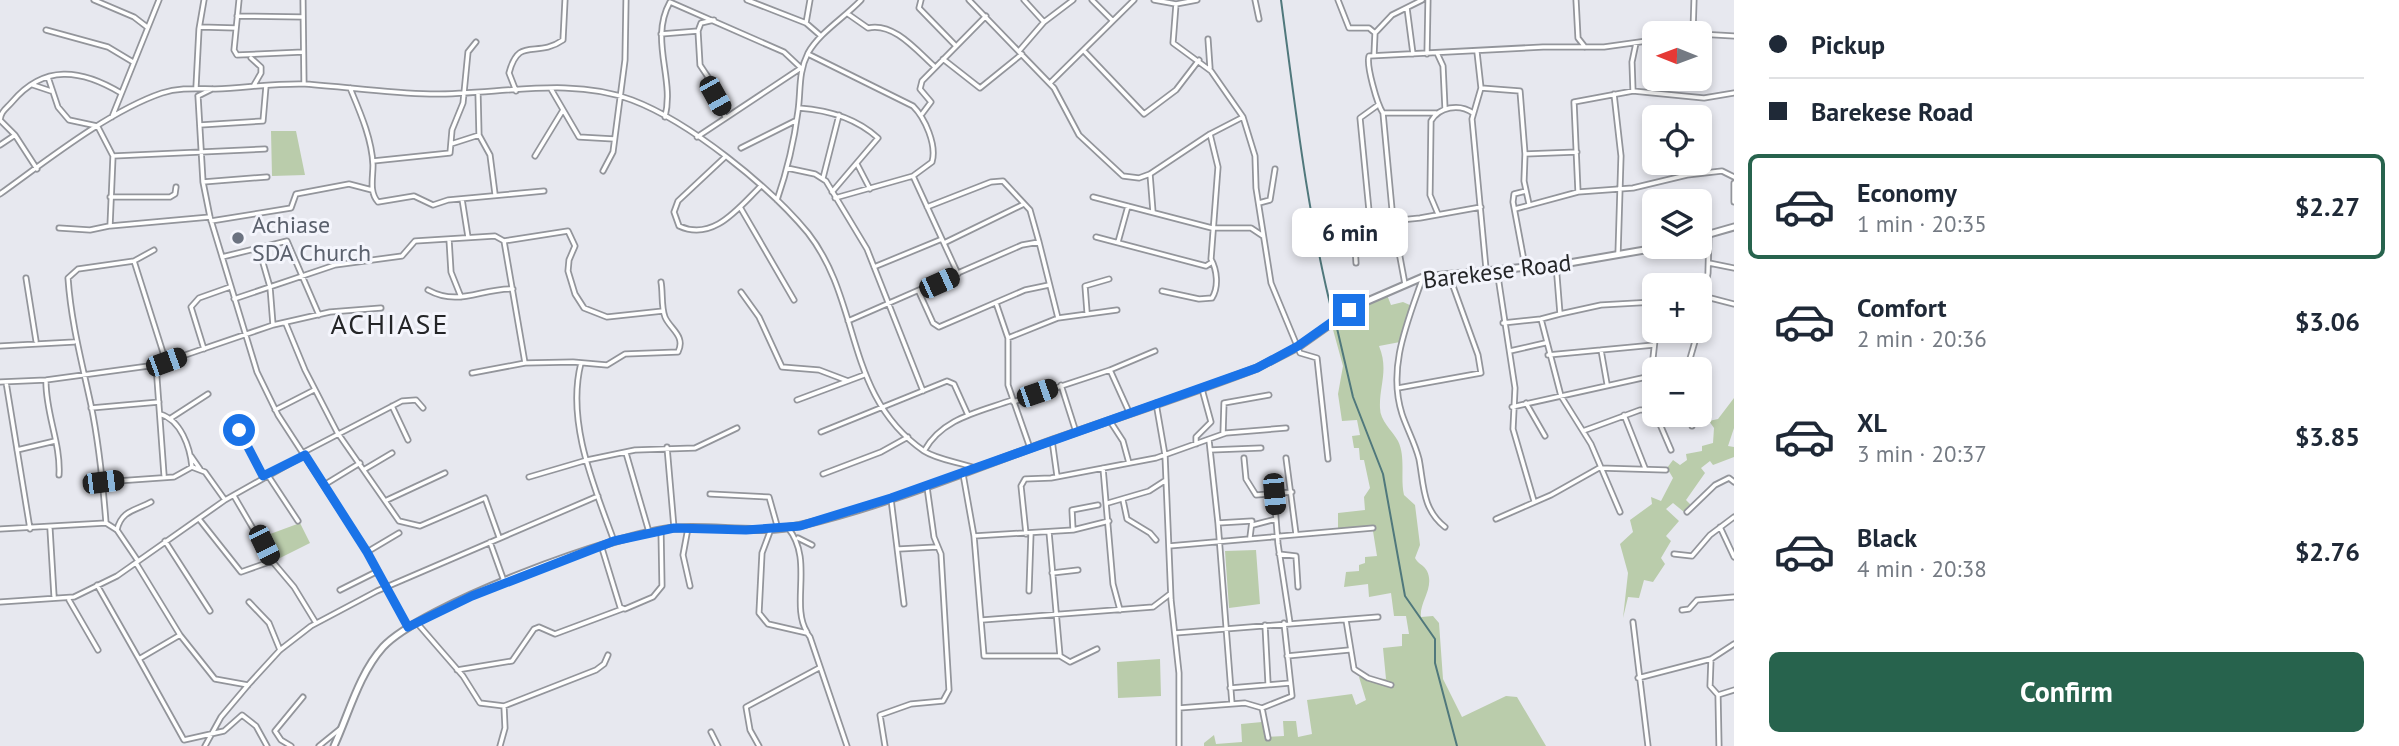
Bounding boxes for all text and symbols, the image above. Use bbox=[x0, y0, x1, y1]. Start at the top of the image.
north arrow bbox=[1642, 21, 1712, 91]
map controls bbox=[1642, 21, 1712, 427]
text: Pickup bbox=[1811, 28, 1885, 61]
car bbox=[696, 73, 735, 119]
text: Barekese Road bbox=[1811, 95, 1973, 128]
button: locate bbox=[1642, 105, 1712, 175]
icon: car bbox=[1773, 175, 1836, 238]
text: Economy bbox=[1857, 176, 1957, 209]
button: layers bbox=[1642, 189, 1712, 259]
text: $2.27 bbox=[2295, 190, 2360, 223]
callout: 6 min bbox=[1291, 208, 1407, 258]
place label: Achiase SDA Church bbox=[252, 209, 371, 268]
text: 1 min · 20:35 bbox=[1857, 209, 1987, 238]
text: 6 min bbox=[1322, 218, 1378, 247]
marker: Achiase SDA Church bbox=[230, 230, 246, 246]
street label: Barekese Road bbox=[1421, 247, 1573, 295]
car bbox=[916, 265, 963, 301]
button: + bbox=[1642, 273, 1712, 343]
icon: car bbox=[1773, 290, 1836, 353]
text: Comfort bbox=[1857, 291, 1947, 324]
route end bbox=[1333, 294, 1365, 326]
district label: ACHIASE bbox=[331, 305, 449, 342]
text: $3.06 bbox=[2295, 305, 2360, 338]
text: 2 min · 20:36 bbox=[1857, 324, 1987, 353]
car bbox=[143, 345, 190, 379]
button: − bbox=[1642, 357, 1712, 427]
car bbox=[1014, 376, 1061, 410]
icon: car bbox=[1773, 405, 1836, 468]
text: XL bbox=[1857, 406, 1887, 439]
route start bbox=[223, 414, 255, 446]
text: $3.85 bbox=[2295, 420, 2360, 453]
text: 3 min · 20:37 bbox=[1857, 439, 1987, 468]
car bbox=[81, 469, 126, 495]
car bbox=[1262, 472, 1287, 516]
icon: car bbox=[1773, 520, 1836, 583]
text: Black bbox=[1857, 521, 1917, 554]
car bbox=[246, 522, 283, 568]
text: $2.76 bbox=[2295, 535, 2360, 568]
text: 4 min · 20:38 bbox=[1857, 554, 1987, 583]
button: Confirm bbox=[1769, 652, 2364, 732]

